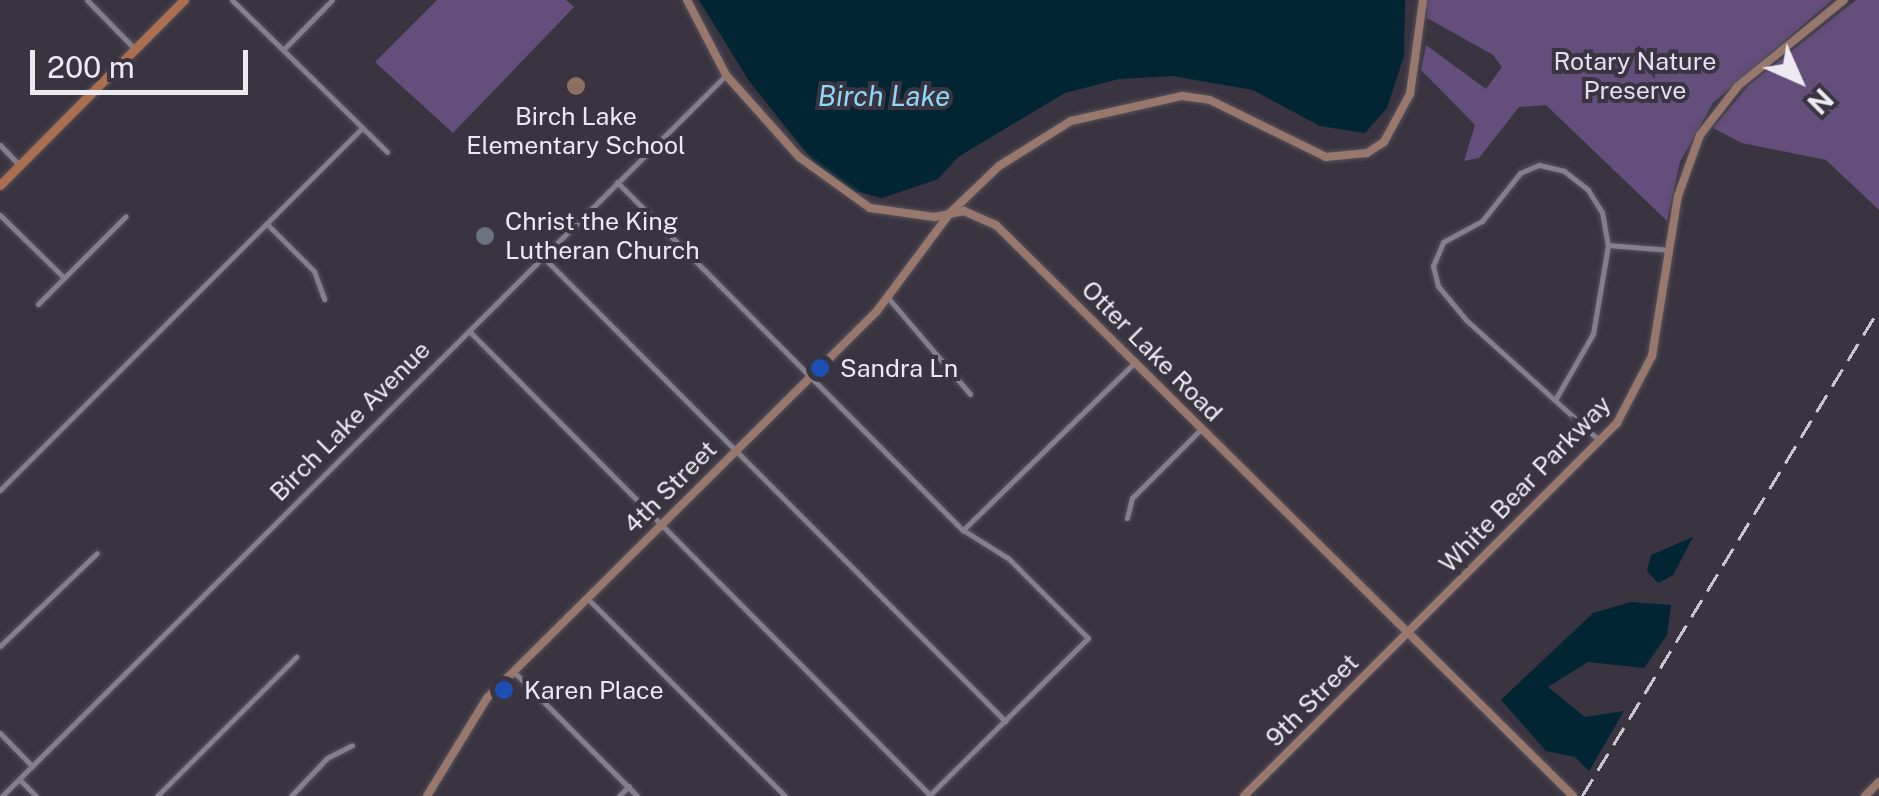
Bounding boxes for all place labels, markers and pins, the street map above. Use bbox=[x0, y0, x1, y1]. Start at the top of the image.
marker: Birch Lake Elementary School bbox=[565, 75, 587, 97]
place label: Birch Lake Elementary School bbox=[466, 102, 686, 161]
place label: Christ the King Lutheran Church bbox=[505, 207, 700, 266]
marker: Christ the King Lutheran Church bbox=[474, 225, 496, 247]
place label: Sandra Ln bbox=[840, 353, 958, 383]
marker: Sandra Ln bbox=[809, 357, 831, 379]
place label: Karen Place bbox=[524, 675, 664, 705]
marker: Karen Place bbox=[493, 679, 515, 701]

